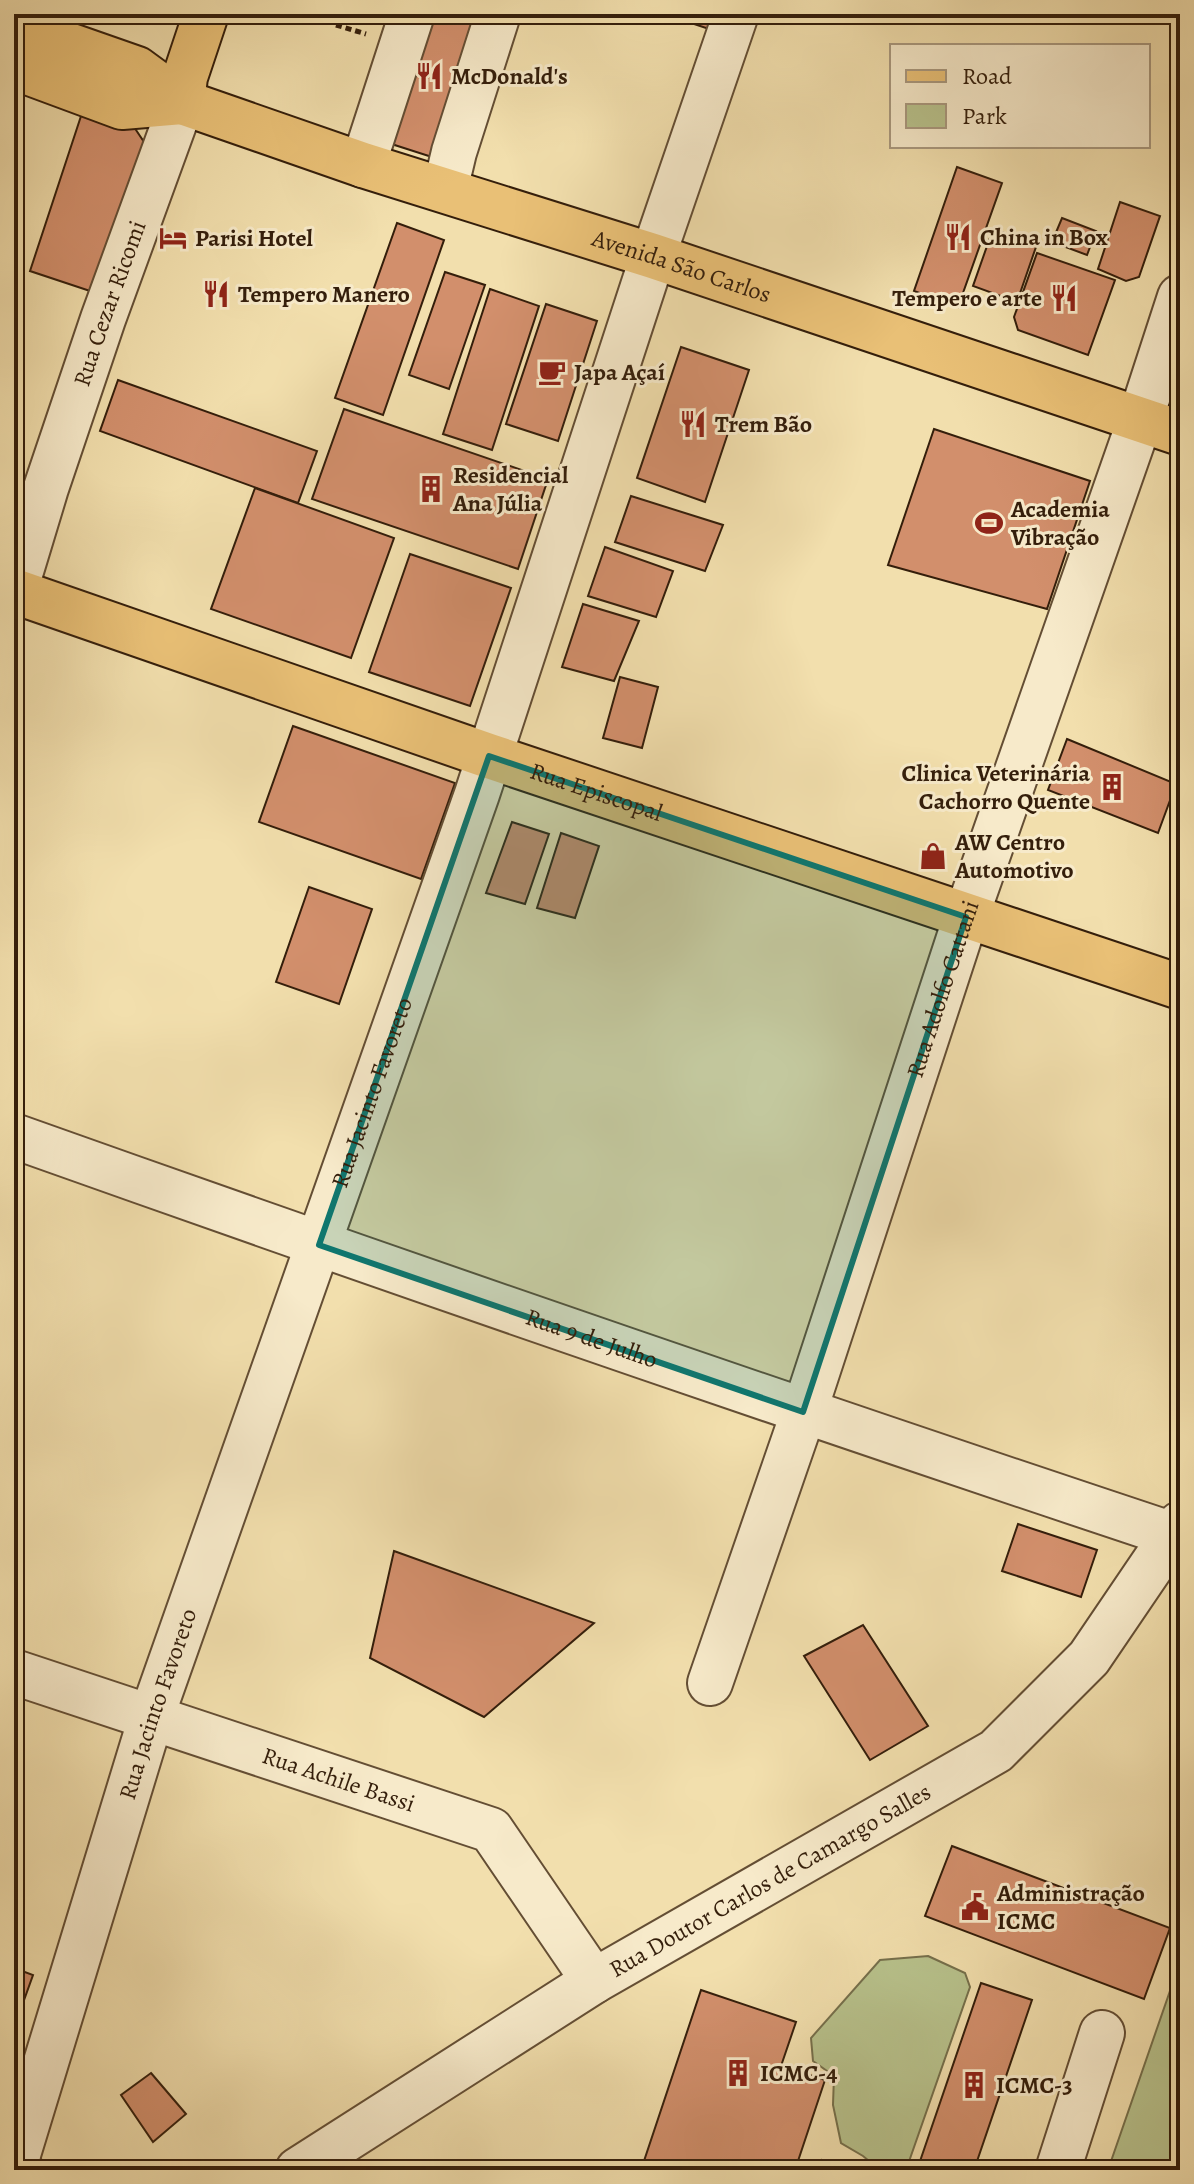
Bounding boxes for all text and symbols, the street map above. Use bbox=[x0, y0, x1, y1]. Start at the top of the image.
legend bbox=[890, 44, 1150, 148]
place label: McDonald's bbox=[451, 60, 568, 92]
text: Road bbox=[962, 60, 1012, 92]
restaurant icon: McDonald's bbox=[414, 61, 444, 91]
text: Park bbox=[962, 100, 1007, 132]
street label: Rua Cezar Ricomi bbox=[65, 216, 154, 391]
place label: China in Box bbox=[980, 221, 1108, 253]
place label: Parisi Hotel bbox=[195, 222, 314, 254]
street label: Avenida São Carlos bbox=[587, 222, 775, 310]
restaurant icon: China in Box bbox=[943, 222, 973, 252]
hotel icon: Parisi Hotel bbox=[158, 223, 188, 253]
place label: Tempero Manero bbox=[238, 278, 410, 310]
restaurant icon: Tempero Manero bbox=[201, 279, 231, 309]
place label: Tempero e arte bbox=[892, 282, 1042, 314]
restaurant icon: Tempero e arte bbox=[1049, 283, 1079, 313]
place label: Japa Açaí bbox=[574, 356, 665, 388]
cafe icon: Japa Açaí bbox=[537, 357, 567, 387]
place label: Trem Bão bbox=[715, 408, 812, 440]
restaurant icon: Trem Bão bbox=[678, 409, 708, 439]
place label: Residencial Ana Júlia bbox=[452, 459, 569, 519]
building icon: Residencial Ana Júlia bbox=[416, 474, 446, 504]
place label: Academia Vibração bbox=[1010, 493, 1110, 553]
sports icon: Academia Vibração bbox=[974, 508, 1004, 538]
street label: Rua Episcopal bbox=[526, 755, 667, 829]
place label: Clinica Veterinária Cachorro Quente bbox=[902, 757, 1090, 817]
building icon: Clinica Veterinária Cachorro Quente bbox=[1097, 772, 1127, 802]
place label: AW Centro Automotivo bbox=[954, 826, 1074, 886]
shop icon: AW Centro Automotivo bbox=[918, 841, 948, 871]
street label: Rua Adolfo Cattani bbox=[899, 896, 987, 1082]
street label: Rua Jacinto Favoreto bbox=[323, 993, 420, 1192]
street label: Rua 9 de Julho bbox=[521, 1301, 662, 1376]
street label: Rua Jacinto Favoreto bbox=[111, 1604, 204, 1804]
street label: Rua Achile Bassi bbox=[258, 1739, 419, 1820]
street label: Rua Doutor Carlos de Camargo Salles bbox=[603, 1776, 937, 1985]
place label: Administração ICMC bbox=[996, 1877, 1145, 1937]
public building icon: Administração ICMC bbox=[960, 1892, 990, 1922]
place label: ICMC-4 bbox=[760, 2057, 838, 2089]
building icon: ICMC-4 bbox=[723, 2058, 753, 2088]
place label: ICMC-3 bbox=[996, 2069, 1073, 2101]
building icon: ICMC-3 bbox=[959, 2070, 989, 2100]

